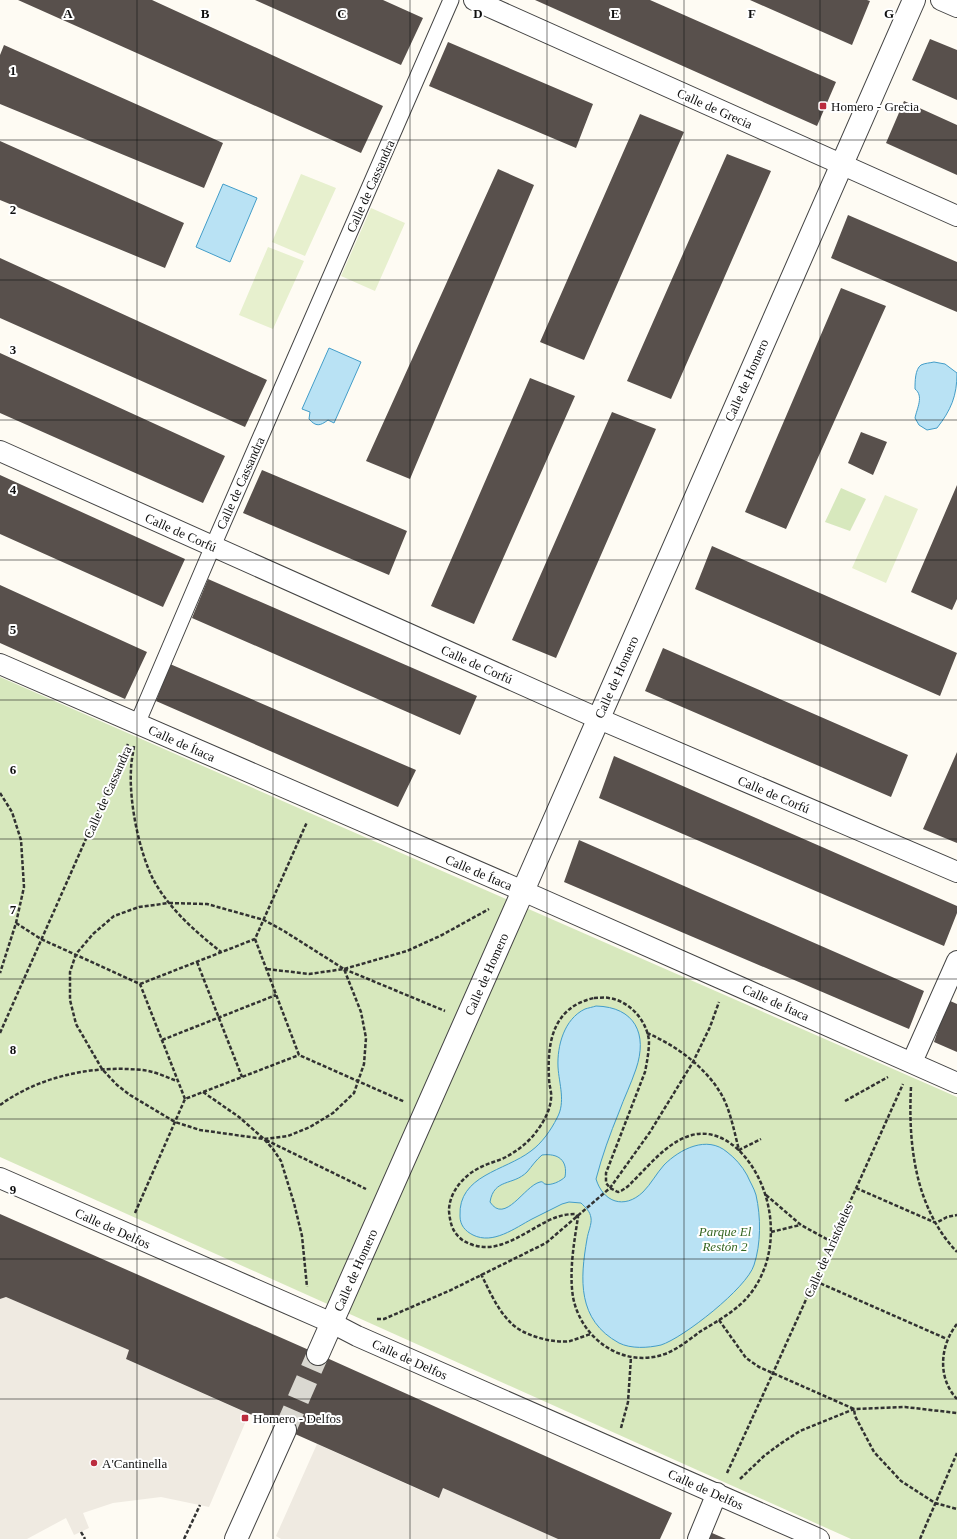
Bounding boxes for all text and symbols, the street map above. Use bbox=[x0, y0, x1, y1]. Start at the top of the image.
text: A bbox=[63, 6, 73, 21]
text: B bbox=[201, 6, 210, 21]
text: C bbox=[337, 6, 347, 21]
text: D bbox=[473, 6, 483, 21]
text: E bbox=[611, 6, 619, 21]
text: F bbox=[748, 6, 756, 21]
text: G bbox=[884, 6, 894, 21]
text: 1 bbox=[10, 63, 16, 78]
street label: Calle de Grecia bbox=[675, 85, 755, 132]
place label: Homero - Grecia bbox=[831, 99, 919, 114]
marker: Homero - Grecia bbox=[818, 101, 828, 111]
street label: Calle de Cassandra bbox=[343, 137, 398, 235]
text: 2 bbox=[10, 202, 16, 217]
street label: Calle de Homero bbox=[722, 337, 771, 424]
text: 3 bbox=[10, 342, 17, 357]
street label: Calle de Cassandra bbox=[213, 434, 268, 532]
text: 4 bbox=[10, 482, 17, 497]
street label: Calle de Corfú bbox=[143, 510, 219, 555]
text: 5 bbox=[10, 622, 17, 637]
street label: Calle de Homero bbox=[592, 634, 641, 721]
street label: Calle de Corfú bbox=[439, 642, 515, 687]
street label: Calle de Ítaca bbox=[146, 722, 218, 765]
street label: Calle de Cassandra bbox=[80, 743, 135, 841]
text: 6 bbox=[10, 762, 17, 777]
street label: Calle de Corfú bbox=[736, 773, 812, 817]
street label: Calle de Ítaca bbox=[443, 852, 515, 893]
text: 7 bbox=[10, 902, 17, 917]
street label: Calle de Homero bbox=[462, 931, 511, 1018]
street label: Calle de Ítaca bbox=[740, 981, 812, 1024]
text: 8 bbox=[10, 1042, 17, 1057]
text: 9 bbox=[10, 1182, 17, 1197]
street label: Calle de Aristóteles bbox=[801, 1201, 856, 1300]
street label: Calle de Delfos bbox=[73, 1205, 153, 1252]
park label: Parque El Restón 2 bbox=[698, 1224, 752, 1254]
street label: Calle de Homero bbox=[331, 1227, 380, 1314]
street label: Calle de Delfos bbox=[370, 1336, 450, 1383]
place label: Homero - Delfos bbox=[253, 1411, 341, 1426]
marker: Homero - Delfos bbox=[240, 1413, 250, 1423]
place label: A'Cantinella bbox=[102, 1456, 167, 1471]
marker: A'Cantinella bbox=[89, 1458, 99, 1468]
street label: Calle de Delfos bbox=[666, 1466, 746, 1513]

